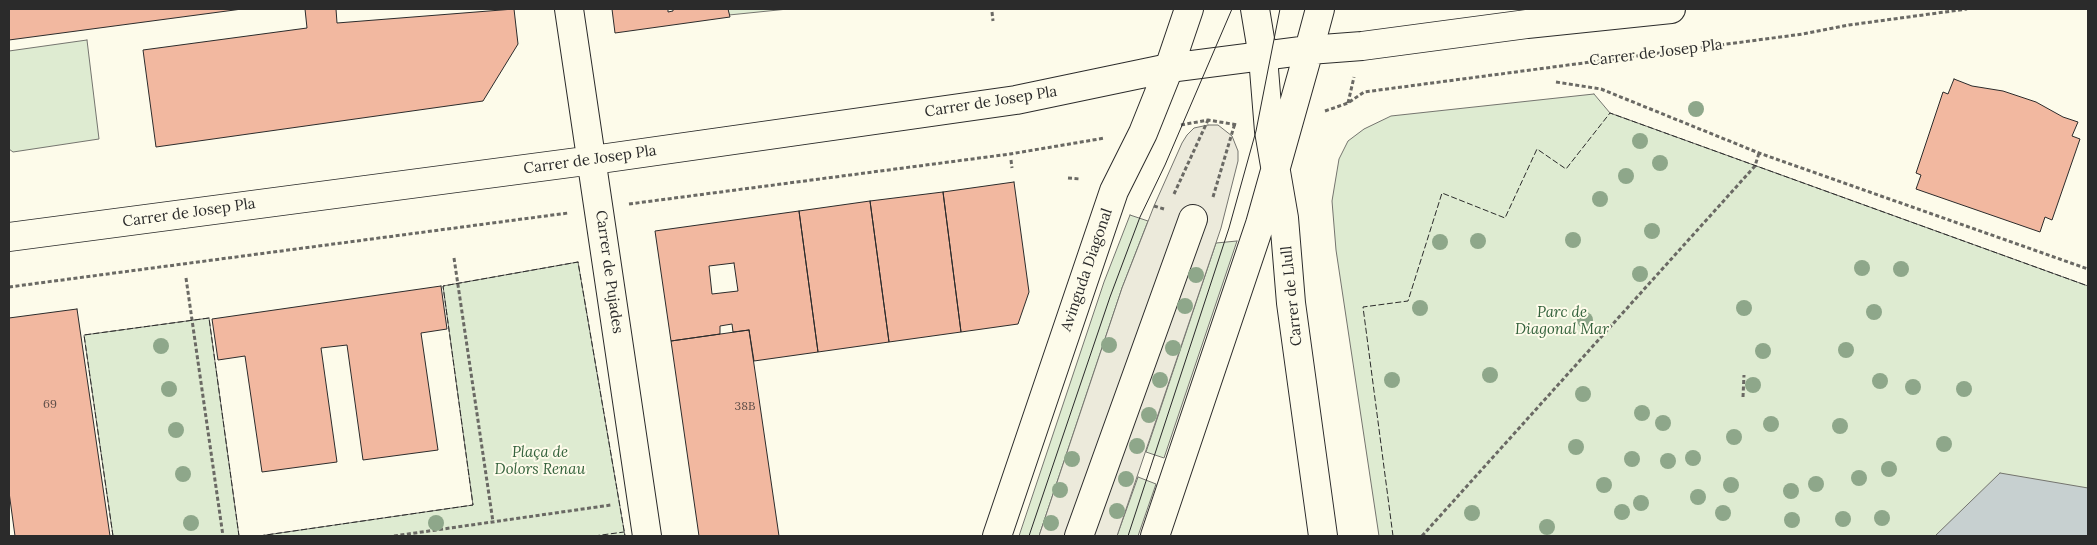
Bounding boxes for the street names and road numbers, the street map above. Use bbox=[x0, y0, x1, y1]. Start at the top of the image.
street label: Carrer de Josep Pla bbox=[1588, 36, 1724, 70]
street label: Carrer de Josep Pla bbox=[924, 83, 1058, 121]
street label: Carrer de Josep Pla bbox=[522, 142, 658, 178]
street label: Carrer de Josep Pla bbox=[121, 195, 257, 231]
street label: Avinguda Diagonal bbox=[1058, 206, 1116, 334]
street label: Carrer de Pujades bbox=[591, 209, 627, 335]
street label: Carrer de Llull bbox=[1278, 245, 1306, 347]

